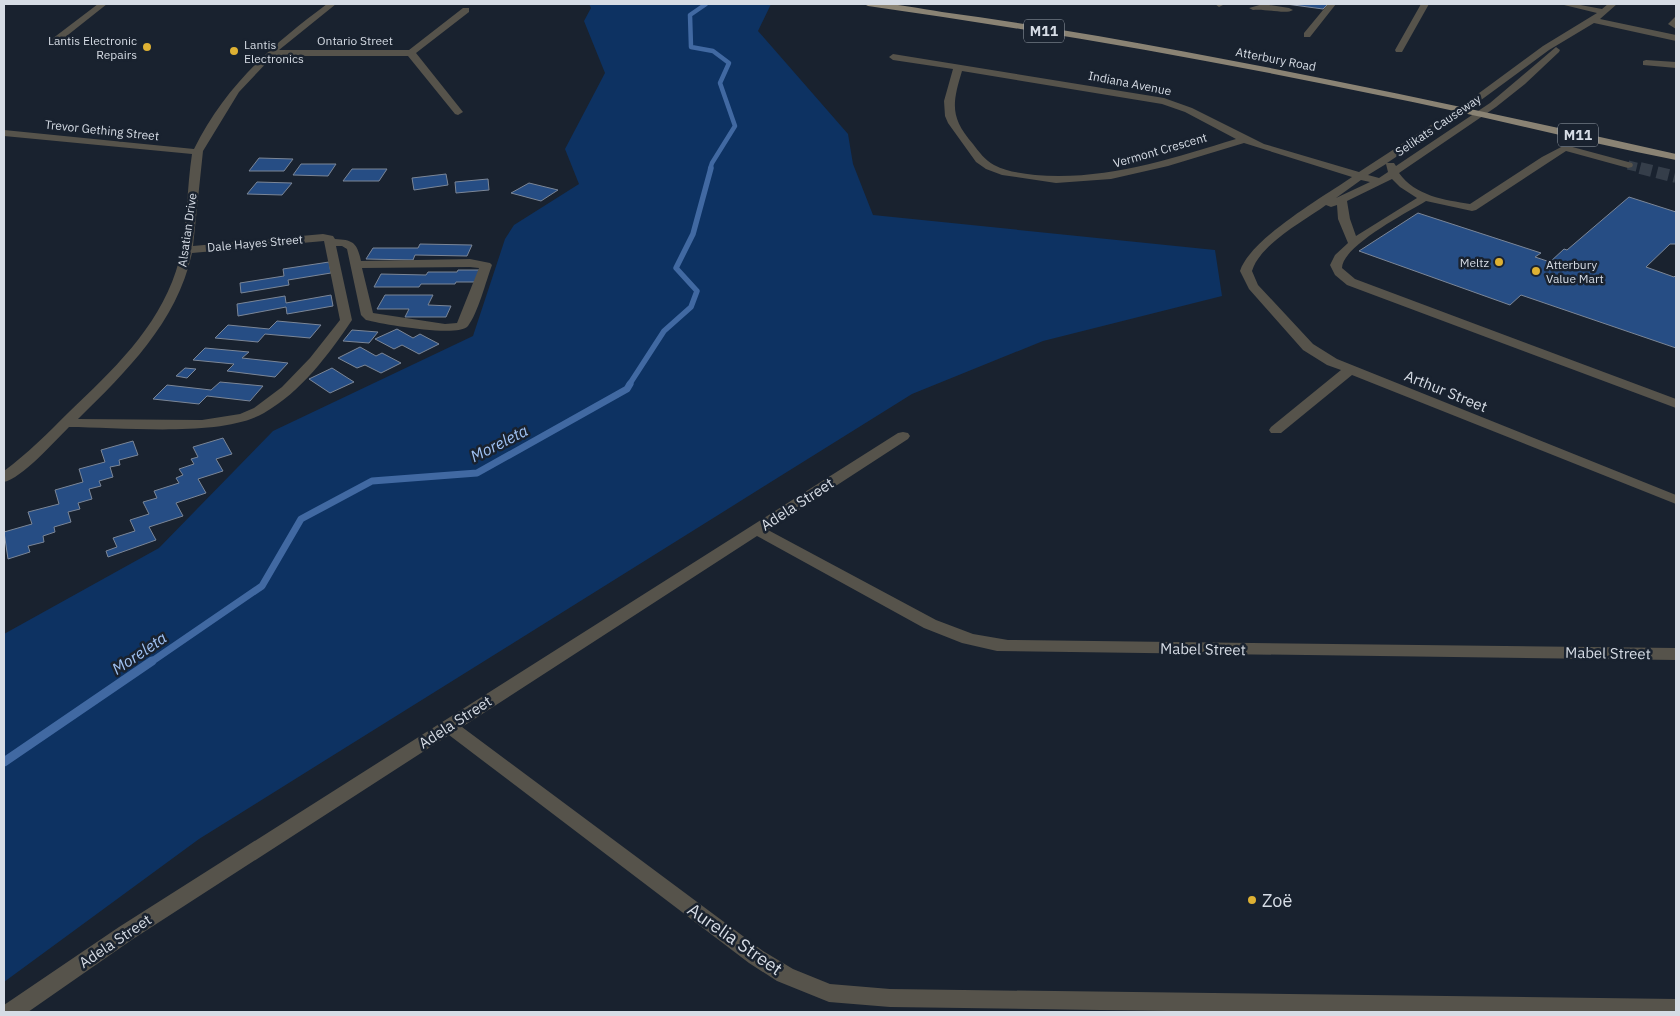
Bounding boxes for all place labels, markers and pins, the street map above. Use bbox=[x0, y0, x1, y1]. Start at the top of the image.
place label: Lantis Electronic Repairs bbox=[48, 33, 137, 62]
place label: Lantis Electronics bbox=[244, 37, 304, 66]
marker: Lantis Electronic Repairs bbox=[141, 41, 153, 53]
marker: Lantis Electronics bbox=[228, 45, 240, 57]
place label: Meltz bbox=[1460, 255, 1489, 270]
marker: Meltz bbox=[1493, 256, 1505, 268]
place label: Atterbury Value Mart bbox=[1546, 257, 1604, 286]
marker: Atterbury Value Mart bbox=[1530, 265, 1542, 277]
place label: Zoë bbox=[1262, 889, 1292, 912]
marker: Zoë bbox=[1246, 894, 1258, 906]

